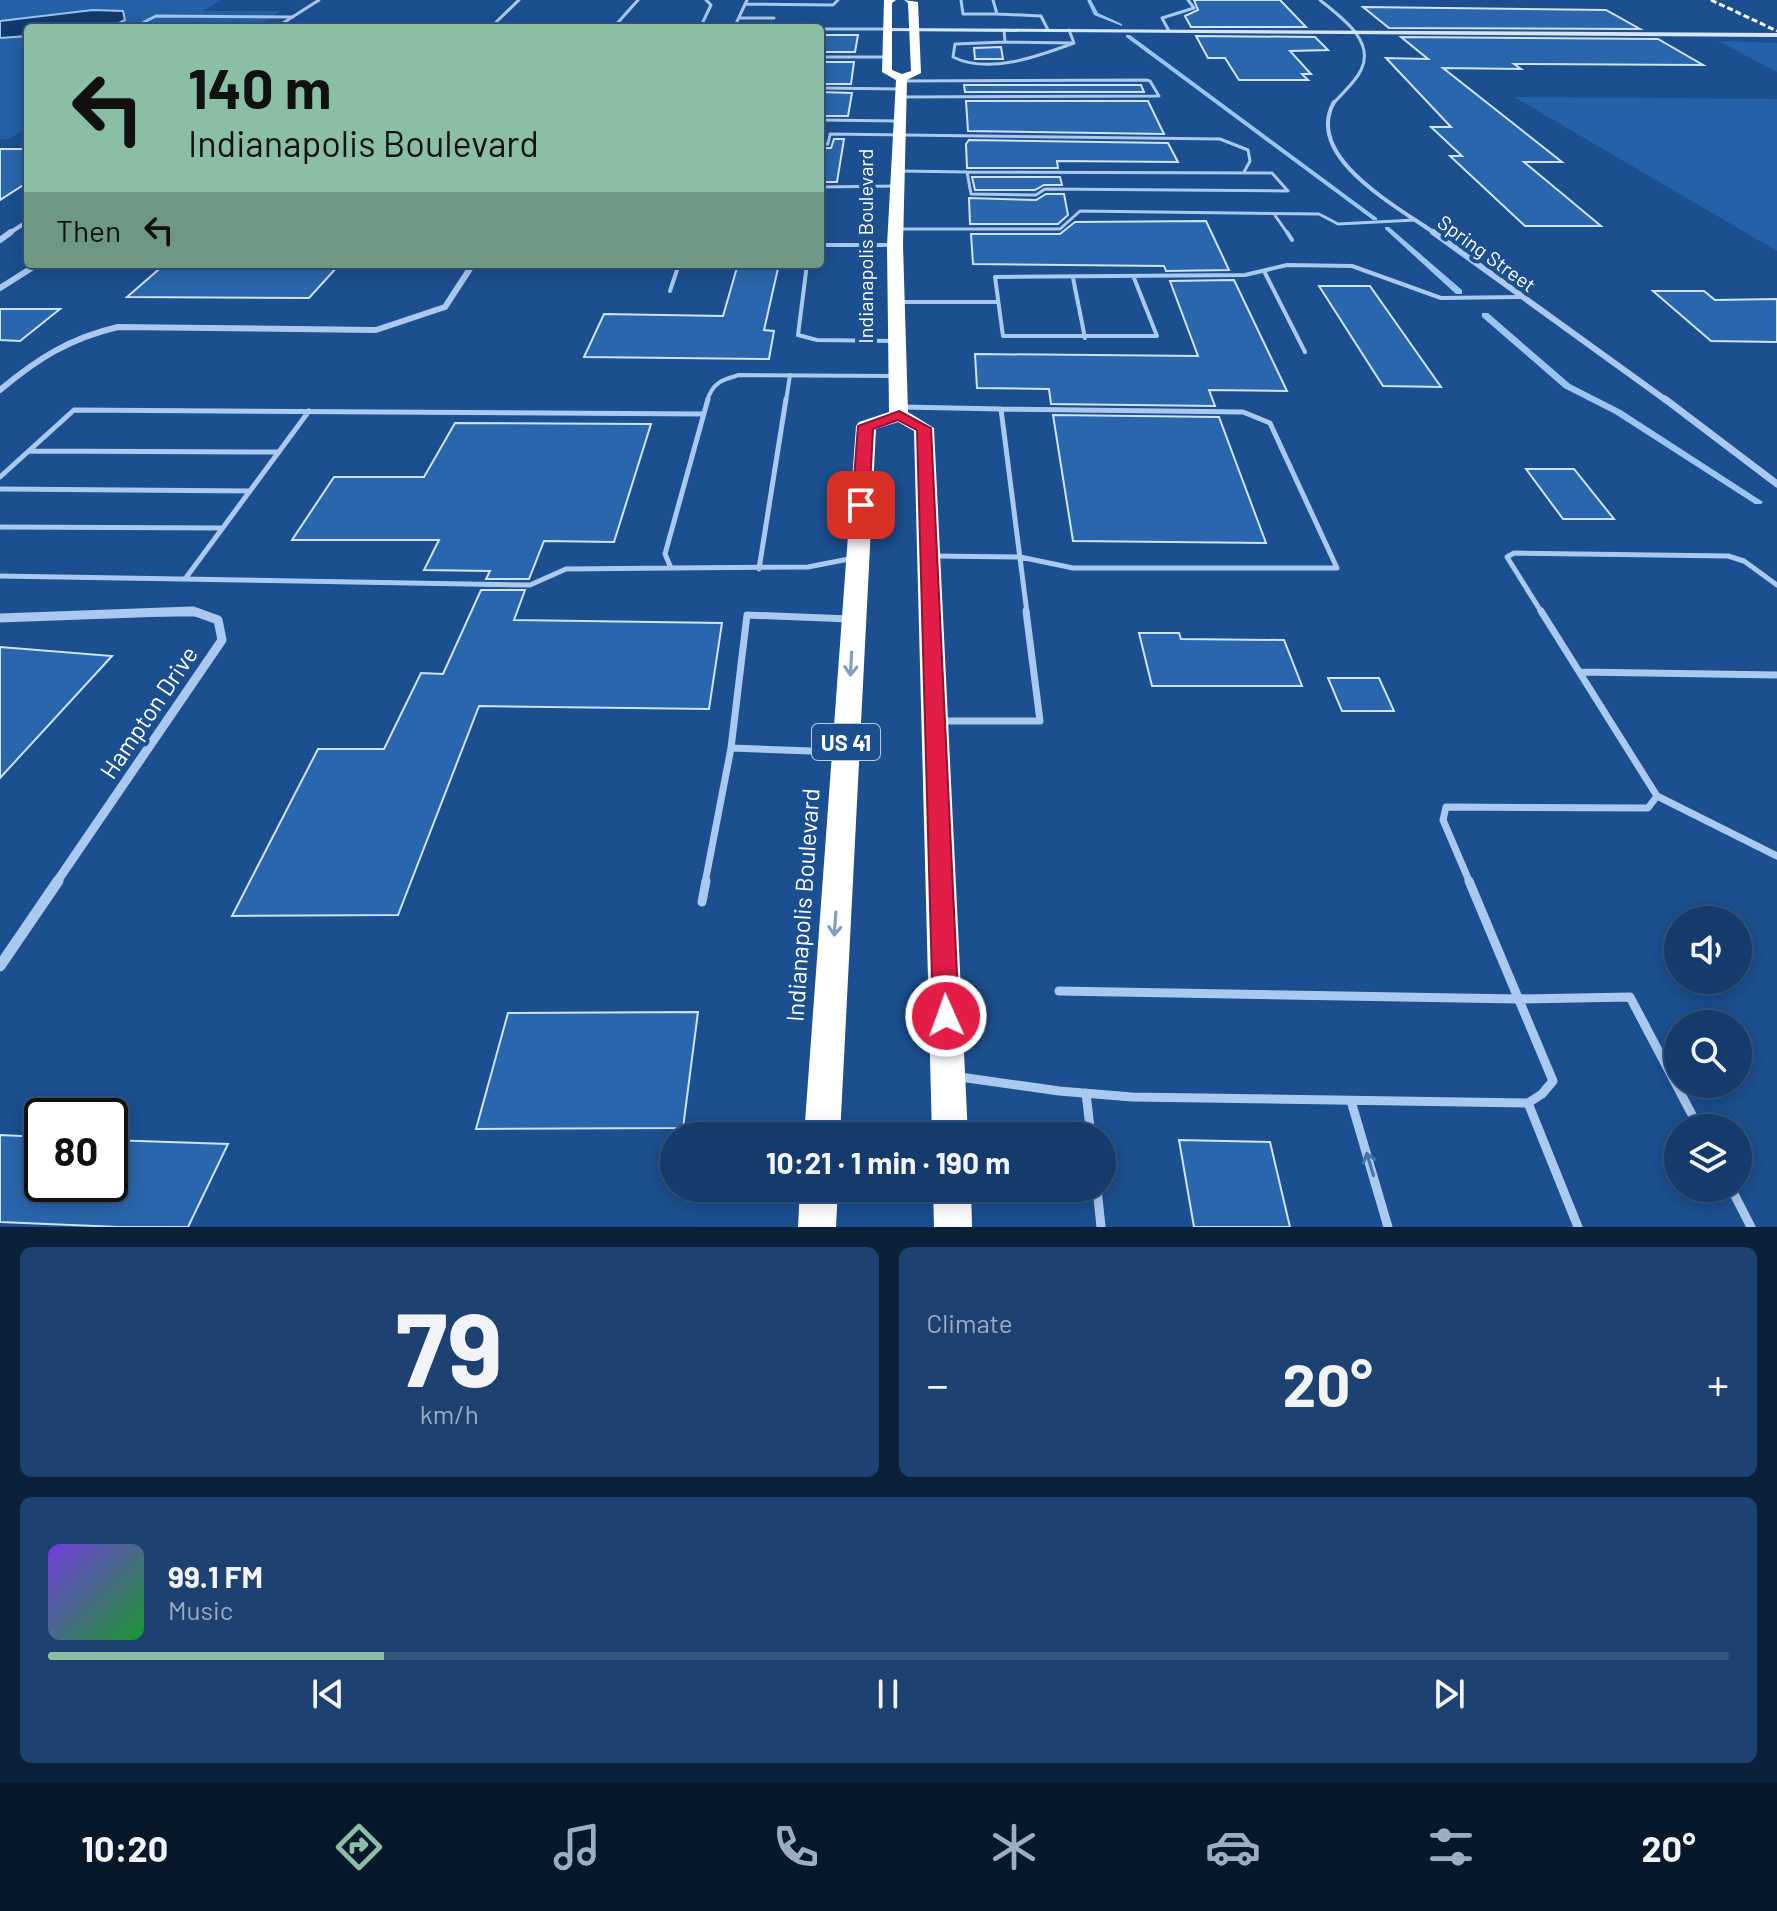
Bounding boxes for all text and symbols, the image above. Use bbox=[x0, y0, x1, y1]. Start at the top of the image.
text: 140 m bbox=[188, 53, 332, 120]
icon: left bbox=[56, 56, 160, 160]
text: Indianapolis Boulevard bbox=[188, 121, 539, 164]
street label: Indianapolis Boulevard bbox=[853, 149, 877, 343]
icon: left bbox=[137, 208, 181, 252]
street label: Spring Street bbox=[1433, 209, 1541, 297]
text: Then bbox=[56, 212, 121, 248]
pin bbox=[827, 471, 895, 539]
icon: arrive bbox=[839, 483, 883, 527]
street label: Hampton Drive bbox=[93, 640, 203, 784]
one-way arrow bbox=[843, 650, 858, 677]
road number: US 41 bbox=[812, 724, 880, 760]
street label: Indianapolis Boulevard bbox=[779, 787, 825, 1023]
map controls bbox=[1664, 906, 1752, 1202]
button: sound bbox=[1664, 906, 1752, 994]
one-way arrow bbox=[827, 910, 842, 937]
position arrow bbox=[904, 974, 988, 1058]
button: search bbox=[1664, 1010, 1752, 1098]
speed limit sign: 80 bbox=[24, 1098, 128, 1202]
button: layers bbox=[1664, 1114, 1752, 1202]
text: 10:21 · 1 min · 190 m bbox=[766, 1144, 1010, 1180]
one-way arrow bbox=[1362, 1152, 1377, 1178]
text: 79 bbox=[396, 1283, 503, 1408]
text: Climate bbox=[927, 1307, 1013, 1338]
text: 20° bbox=[1283, 1347, 1373, 1419]
text: − bbox=[927, 1357, 949, 1410]
text: + bbox=[1707, 1357, 1729, 1410]
text: km/h bbox=[420, 1398, 479, 1429]
text: 99.1 FM bbox=[168, 1558, 263, 1594]
text: Music bbox=[168, 1594, 233, 1625]
icon: previous bbox=[306, 1672, 350, 1716]
icon: pause bbox=[866, 1672, 910, 1716]
icon: next bbox=[1427, 1672, 1471, 1716]
icon: directions bbox=[331, 1819, 387, 1875]
icon: music bbox=[549, 1819, 605, 1875]
icon: phone bbox=[768, 1819, 824, 1875]
icon: climate bbox=[986, 1819, 1042, 1875]
icon: car bbox=[1205, 1819, 1261, 1875]
icon: filters bbox=[1423, 1819, 1479, 1875]
text: 10:20 bbox=[81, 1826, 168, 1869]
text: 20° bbox=[1641, 1826, 1696, 1869]

